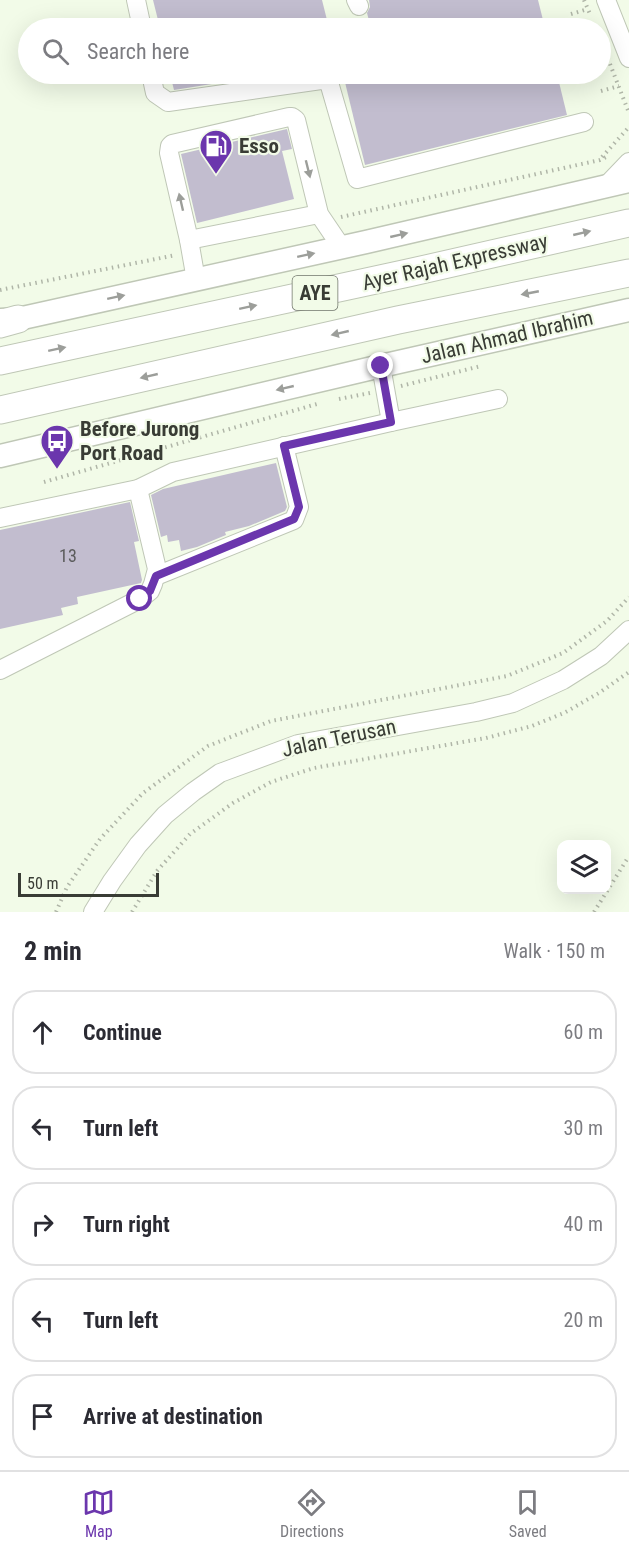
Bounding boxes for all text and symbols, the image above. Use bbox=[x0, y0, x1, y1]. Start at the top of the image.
search box bbox=[18, 18, 611, 84]
icon: search bbox=[39, 35, 72, 68]
text: Search here bbox=[87, 39, 189, 64]
fuel station icon: Esso bbox=[198, 128, 234, 175]
place label: Esso bbox=[239, 134, 279, 158]
one-way arrow bbox=[304, 160, 314, 178]
one-way arrow bbox=[175, 193, 185, 211]
one-way arrow bbox=[572, 228, 591, 238]
street label: Ayer Rajah Expressway bbox=[360, 229, 550, 295]
one-way arrow bbox=[389, 229, 408, 239]
one-way arrow bbox=[297, 250, 315, 260]
road number: AYE bbox=[292, 276, 338, 310]
one-way arrow bbox=[521, 289, 540, 298]
one-way arrow bbox=[106, 292, 125, 302]
one-way arrow bbox=[238, 302, 257, 312]
street label: Jalan Ahmad Ibrahim bbox=[419, 306, 595, 368]
one-way arrow bbox=[330, 329, 349, 339]
one-way arrow bbox=[48, 344, 67, 353]
route end bbox=[367, 352, 393, 378]
one-way arrow bbox=[140, 372, 159, 381]
one-way arrow bbox=[276, 384, 295, 394]
place label: Before Jurong Port Road bbox=[80, 417, 199, 465]
bus stop icon: Before Jurong Port Road bbox=[39, 423, 75, 470]
house number: 13 bbox=[59, 545, 77, 566]
route start bbox=[126, 585, 152, 611]
street label: Jalan Terusan bbox=[280, 714, 398, 762]
map controls bbox=[557, 840, 611, 894]
button: layers bbox=[557, 840, 611, 894]
scale bar bbox=[18, 870, 159, 898]
text: 50 m bbox=[27, 874, 59, 893]
text: 2 min bbox=[24, 936, 82, 966]
text: Walk · 150 m bbox=[504, 939, 605, 963]
icon: ahead bbox=[26, 1016, 59, 1049]
text: Continue bbox=[83, 1020, 162, 1045]
text: 60 m bbox=[564, 1020, 603, 1044]
icon: left bbox=[26, 1112, 59, 1145]
text: Turn left bbox=[83, 1116, 158, 1141]
text: 30 m bbox=[564, 1116, 603, 1140]
icon: right bbox=[26, 1208, 59, 1241]
text: Turn right bbox=[83, 1212, 170, 1237]
text: 40 m bbox=[564, 1212, 603, 1236]
icon: left bbox=[26, 1304, 59, 1337]
text: Turn left bbox=[83, 1308, 158, 1333]
text: 20 m bbox=[564, 1308, 603, 1332]
icon: arrive bbox=[26, 1400, 59, 1433]
text: Arrive at destination bbox=[83, 1404, 263, 1429]
tab: Map bbox=[82, 1486, 115, 1541]
tab: Directions bbox=[280, 1486, 344, 1541]
tab: Saved bbox=[509, 1486, 547, 1541]

